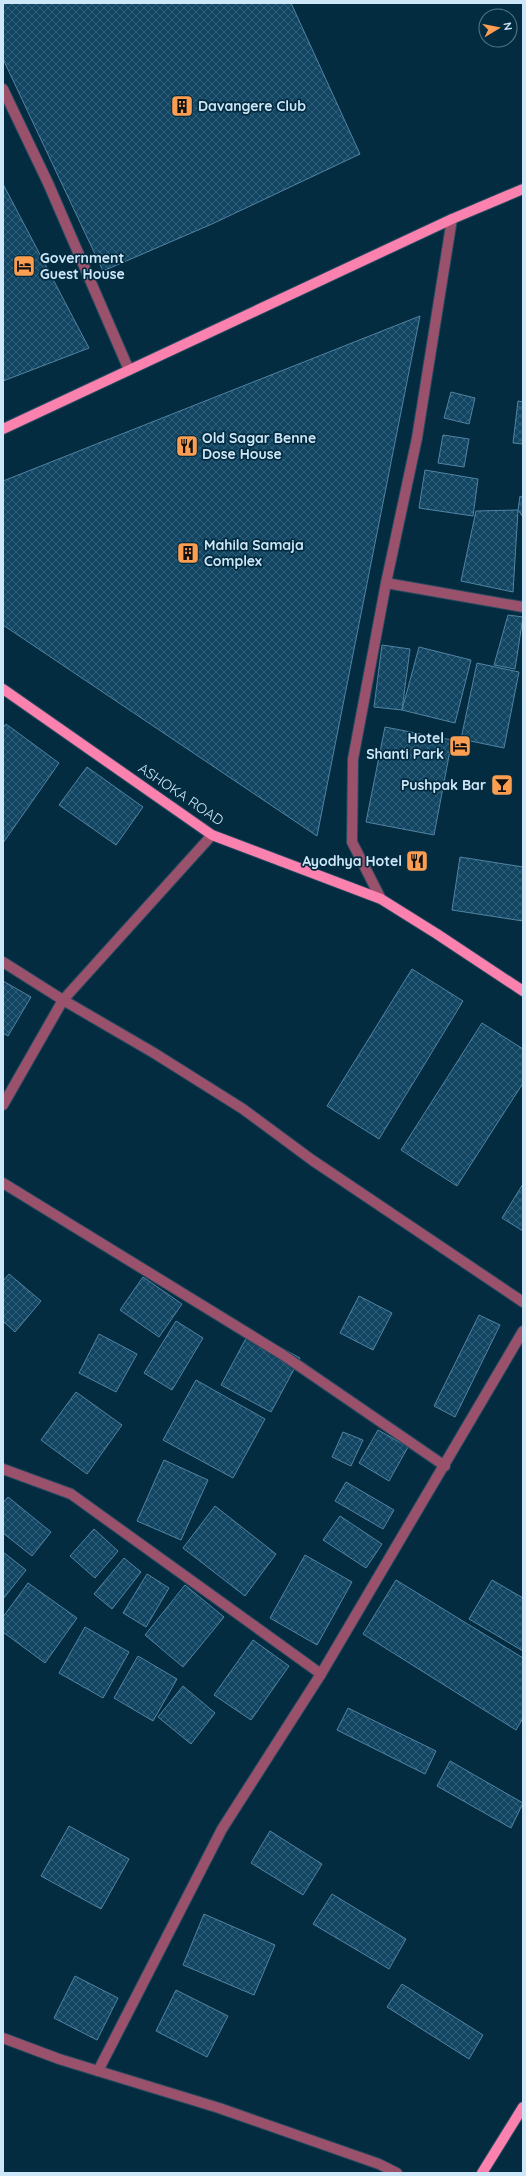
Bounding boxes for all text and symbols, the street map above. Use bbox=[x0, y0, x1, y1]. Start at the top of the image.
north arrow bbox=[478, 8, 518, 48]
text: N bbox=[500, 21, 515, 31]
building icon: Davangere Club bbox=[169, 93, 195, 119]
place label: Davangere Club bbox=[198, 97, 306, 115]
place label: Government Guest House bbox=[40, 249, 125, 283]
hotel icon: Government Guest House bbox=[11, 253, 37, 279]
place label: Old Sagar Benne Dose House bbox=[202, 429, 316, 463]
restaurant icon: Old Sagar Benne Dose House bbox=[174, 433, 200, 459]
place label: Mahila Samaja Complex bbox=[204, 536, 304, 570]
building icon: Mahila Samaja Complex bbox=[175, 540, 201, 566]
place label: Hotel Shanti Park bbox=[366, 729, 444, 763]
hotel icon: Hotel Shanti Park bbox=[447, 733, 473, 759]
street label: ASHOKA ROAD bbox=[135, 759, 227, 829]
bar icon: Pushpak Bar bbox=[489, 772, 515, 798]
place label: Pushpak Bar bbox=[401, 776, 486, 794]
restaurant icon: Ayodhya Hotel bbox=[404, 848, 430, 874]
place label: Ayodhya Hotel bbox=[302, 852, 402, 870]

